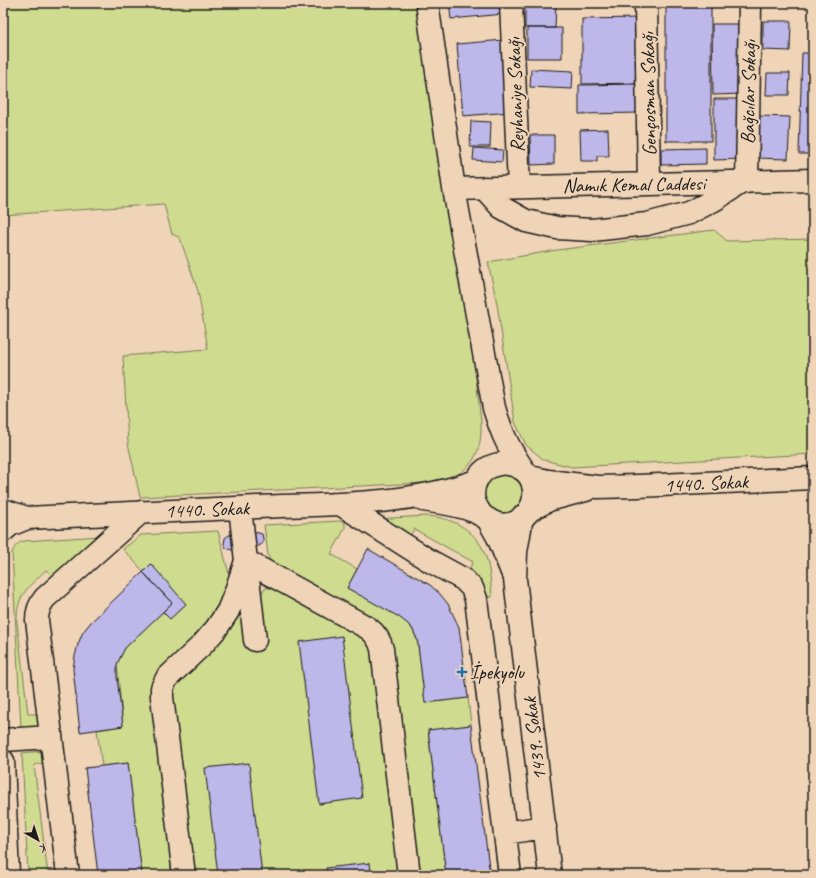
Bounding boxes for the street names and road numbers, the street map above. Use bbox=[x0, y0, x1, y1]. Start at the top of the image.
street label: Gençosman Sokağı bbox=[635, 31, 662, 156]
street label: Reyhaniye Sokağı bbox=[501, 36, 530, 153]
street label: Bağcılar Sokağı bbox=[735, 38, 762, 144]
street label: Namık Kemal Caddesi bbox=[563, 171, 708, 198]
street label: 1440. Sokak bbox=[663, 469, 750, 498]
street label: 1440. Sokak bbox=[165, 495, 251, 523]
street label: 1439. Sokak bbox=[517, 694, 552, 782]

